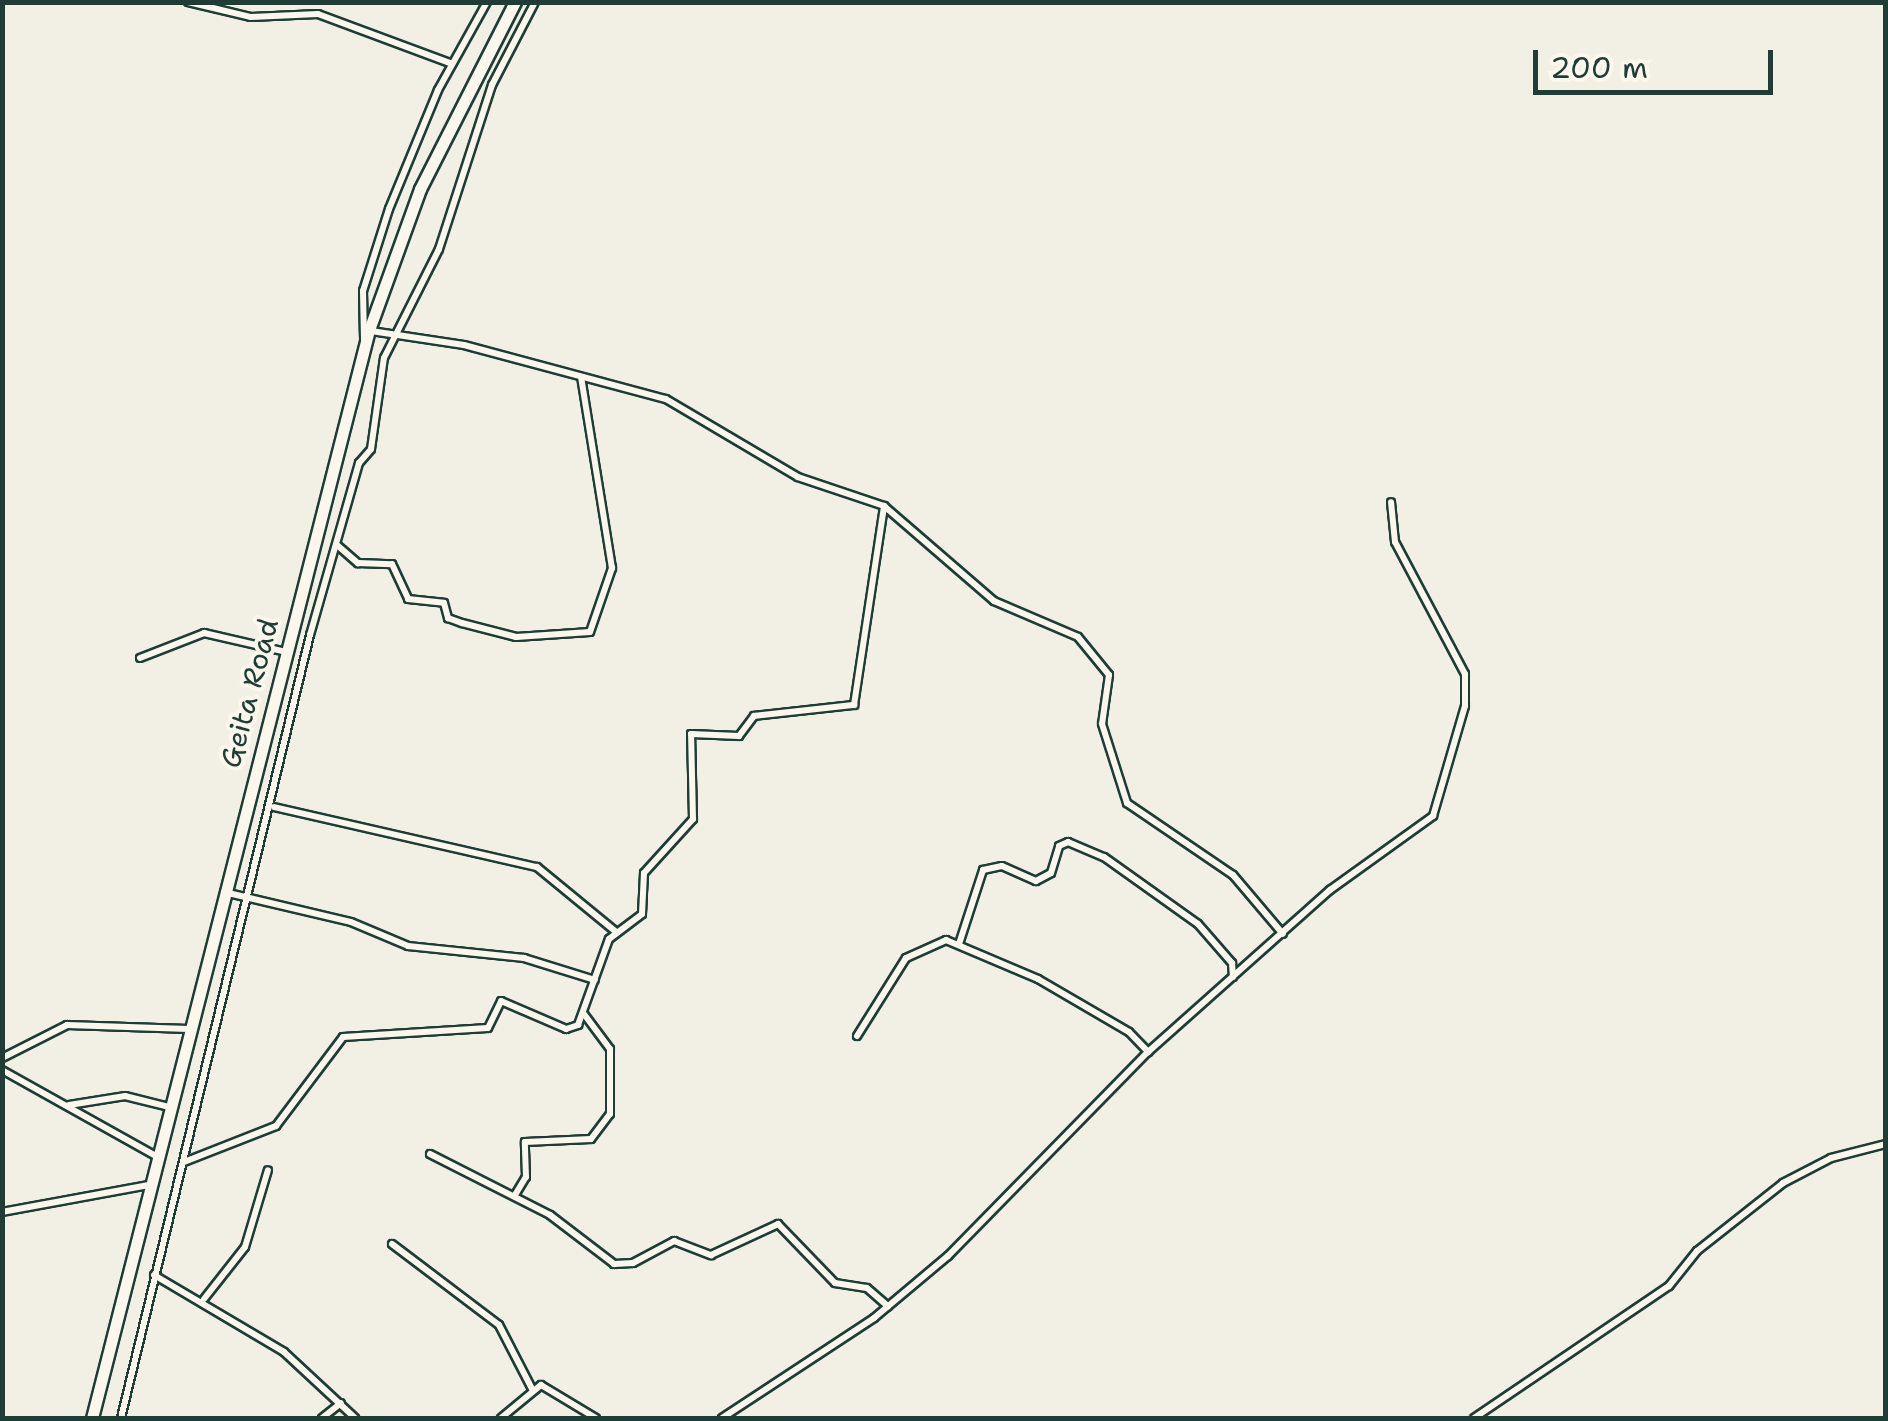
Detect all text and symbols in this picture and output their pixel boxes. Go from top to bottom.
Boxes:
scale bar [1538,30,1778,92]
text: 200 m [1550,47,1648,88]
street label: Geita Road [213,615,285,771]

